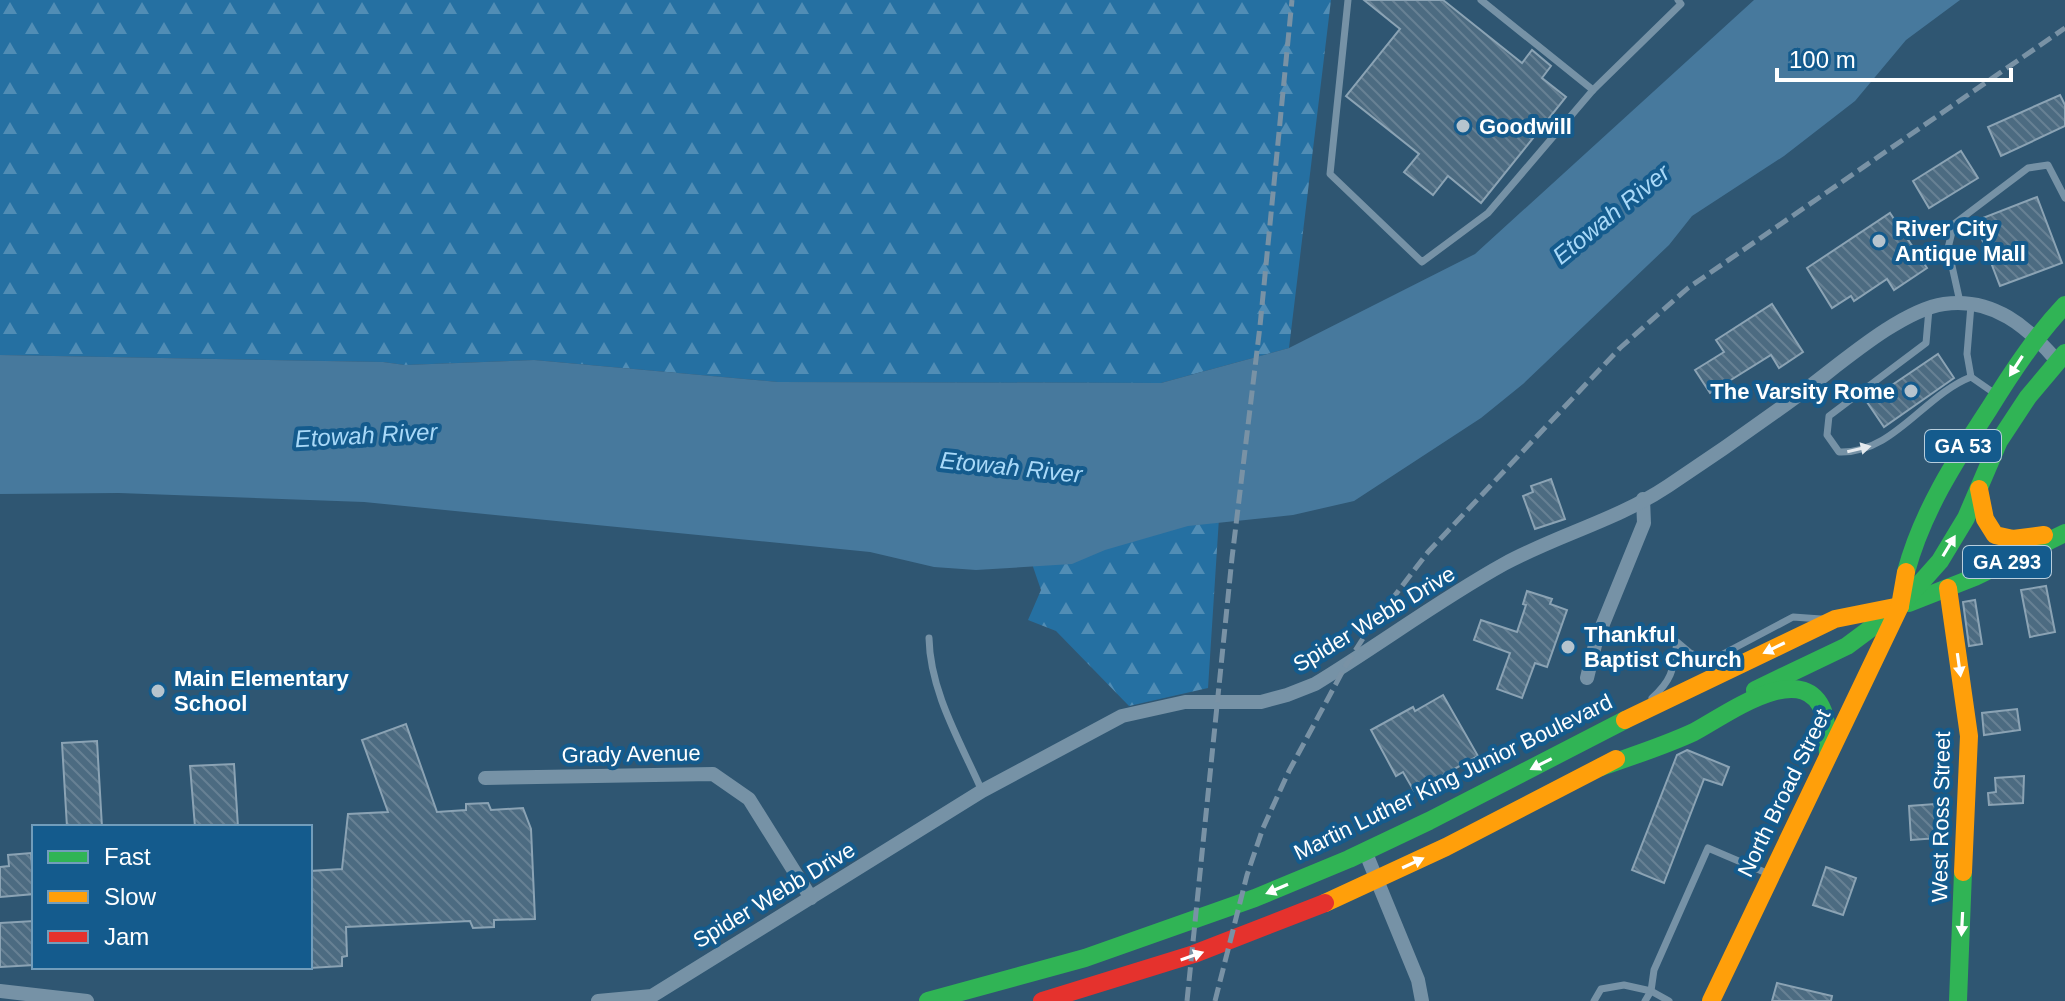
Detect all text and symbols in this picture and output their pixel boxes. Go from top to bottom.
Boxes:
scale bar [1777,32,2011,82]
text: 100 m [1789,46,1856,73]
place label: Goodwill [1479,114,1572,139]
marker: Goodwill [1454,117,1472,135]
water label: Etowah River [1547,158,1676,269]
place label: River City Antique Mall [1895,216,2026,266]
marker: River City Antique Mall [1870,232,1888,250]
one-way arrow [2009,355,2024,376]
place label: The Varsity Rome [1710,379,1895,404]
marker: The Varsity Rome [1902,382,1920,400]
water label: Etowah River [294,418,439,452]
road number: GA 53 [1925,430,2001,462]
one-way arrow [1847,442,1872,455]
water label: Etowah River [939,446,1084,488]
one-way arrow [1942,535,1956,557]
road number: GA 293 [1963,546,2051,578]
street label: Spider Webb Drive [1289,561,1459,677]
place label: Thankful Baptist Church [1584,622,1742,672]
marker: Thankful Baptist Church [1559,638,1577,656]
one-way arrow [1762,642,1785,655]
one-way arrow [1953,653,1966,678]
place label: Main Elementary School [174,666,350,716]
marker: Main Elementary School [149,682,167,700]
street label: Martin Luther King Junior Boulevard [1290,689,1616,865]
street label: North Broad Street [1733,705,1835,881]
street label: West Ross Street [1927,731,1955,903]
street label: Grady Avenue [561,740,701,768]
one-way arrow [1530,756,1552,770]
legend [32,825,312,969]
street label: Spider Webb Drive [689,837,859,953]
text: Fast [104,843,151,870]
one-way arrow [1401,856,1424,870]
text: Slow [104,883,157,910]
one-way arrow [1265,883,1289,896]
one-way arrow [1955,912,1968,937]
text: Jam [104,923,149,950]
one-way arrow [1180,949,1204,961]

